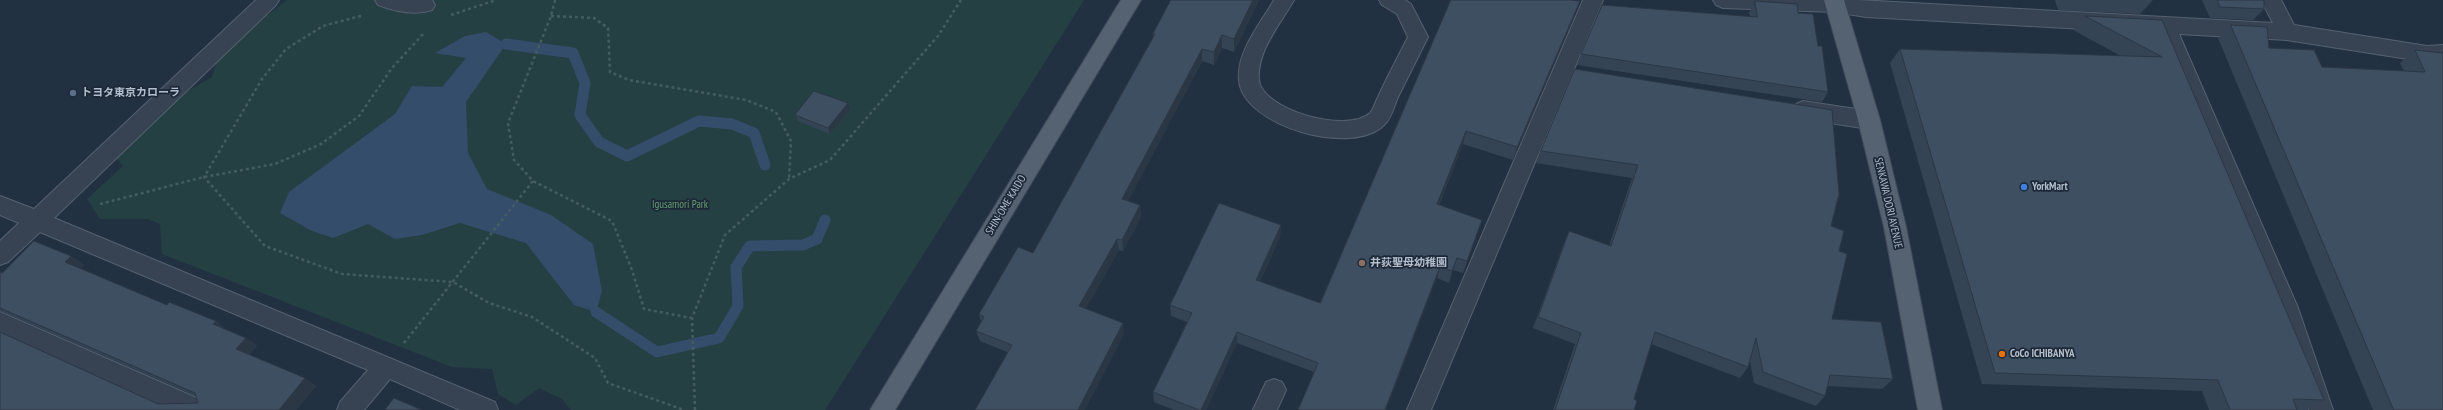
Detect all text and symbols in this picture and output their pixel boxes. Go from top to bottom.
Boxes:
place label: トヨタ東京カローラ [81,86,180,100]
marker: トヨタ東京カローラ [68,88,78,98]
street label: SENKAWA DORI AVENUE [1871,156,1905,250]
street label: SHIN-OME KAIDO [983,173,1029,237]
place label: YorkMart [2032,180,2068,194]
marker: YorkMart [2019,182,2029,192]
park label: Igusamori Park [652,198,708,212]
place label: 井荻聖母幼稚園 [1370,256,1447,270]
marker: 井荻聖母幼稚園 [1357,258,1367,268]
place label: CoCo ICHIBANYA [2010,347,2075,361]
marker: CoCo ICHIBANYA [1997,349,2007,359]

